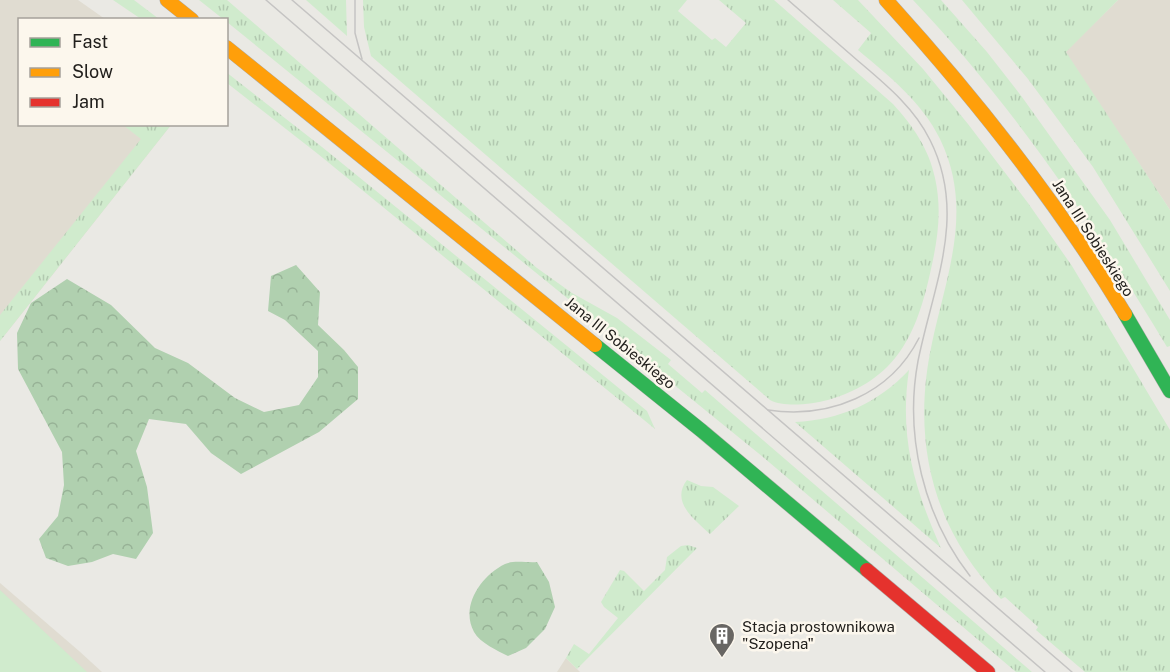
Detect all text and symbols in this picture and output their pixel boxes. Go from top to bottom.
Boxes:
legend [18,18,228,126]
text: Fast [72,31,108,52]
text: Slow [72,61,113,82]
text: Jam [72,91,105,112]
street label: Jana III Sobieskiego [1049,176,1138,300]
street label: Jana III Sobieskiego [562,293,679,392]
place label: Stacja prostownikowa "Szopena" [742,618,895,652]
building icon: Stacja prostownikowa "Szopena" [707,621,737,659]

